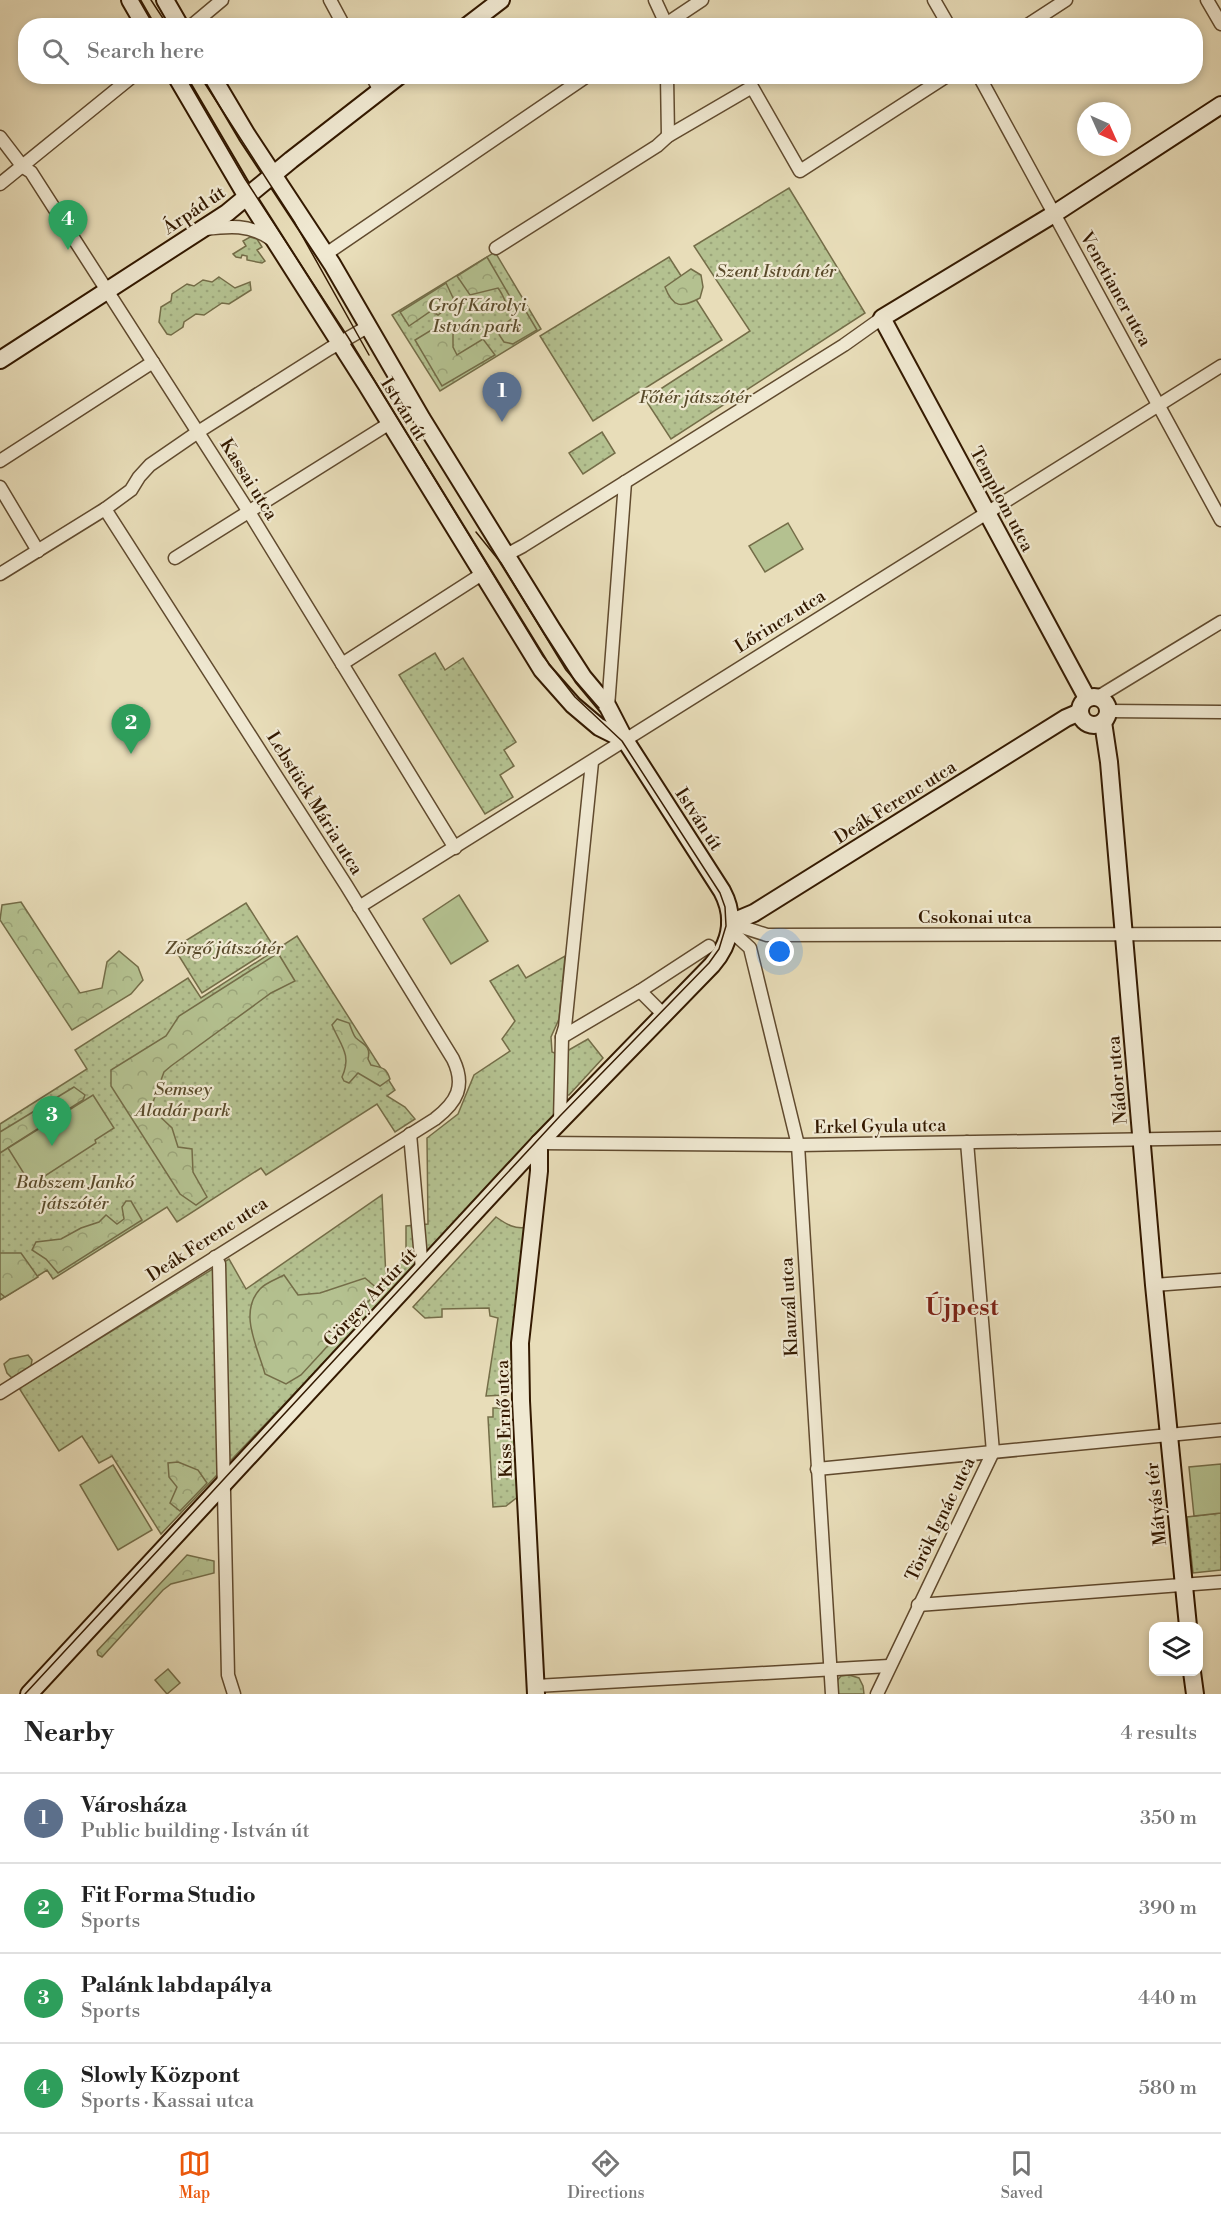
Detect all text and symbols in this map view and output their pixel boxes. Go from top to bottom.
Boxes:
search box [18,18,1203,84]
icon: search [39,35,72,68]
text: Search here [87,38,204,65]
north arrow [1077,102,1131,156]
street label: Árpád út [158,181,231,240]
pin: 4 [48,200,88,250]
street label: Venetianer utca [1074,227,1157,351]
park label: Szent István tér [716,260,837,283]
park label: Gróf Károlyi István park [427,294,527,338]
pin: 1 [482,372,522,422]
street label: István út [375,373,432,446]
park label: Főtér játszótér [639,386,752,409]
street label: Kassai utca [214,434,283,525]
street label: Templom utca [964,443,1039,557]
street label: Lőrincz utca [731,584,831,658]
pin: 2 [112,704,150,754]
street label: Lebstück Mária utca [261,727,368,880]
street label: Deák Ferenc utca [830,755,961,849]
street label: István út [670,784,728,856]
street label: Csokonai utca [918,906,1033,929]
park label: Zörgő játszótér [165,937,283,960]
your location [765,937,794,966]
street label: Nádor utca [1102,1034,1133,1125]
park label: Semsey Aladár park [134,1078,230,1122]
pin: 3 [32,1096,72,1146]
street label: Erkel Gyula utca [814,1114,947,1139]
park label: Babszem Jankó játszótér [15,1171,135,1215]
street label: Deák Ferenc utca [142,1191,273,1287]
street label: Görgey Artúr út [319,1243,422,1352]
street label: Klauzál utca [775,1256,804,1357]
district label: Újpest [926,1291,999,1323]
street label: Kiss Ernő utca [491,1359,518,1478]
street label: Török Ignác utca [900,1453,981,1585]
street label: Mátyás tér [1141,1461,1172,1547]
map controls [1149,1622,1203,1676]
button: layers [1149,1622,1203,1676]
text: Nearby [24,1717,114,1749]
text: 4 results [1120,1721,1197,1746]
text: Városháza [81,1792,187,1819]
text: 1 [39,1806,48,1831]
text: 350 m [1140,1806,1197,1831]
text: Public building · István út [81,1819,310,1844]
text: Fit Forma Studio [81,1882,256,1909]
text: 2 [37,1896,50,1921]
text: 390 m [1139,1896,1197,1921]
text: Sports [81,1909,140,1934]
text: Palánk labdapálya [81,1972,272,1999]
text: 3 [37,1986,50,2011]
text: 440 m [1138,1986,1197,2011]
text: Sports [81,1999,140,2024]
text: Slowly Központ [81,2062,240,2089]
text: 4 [37,2076,50,2101]
text: 580 m [1139,2076,1197,2101]
text: Sports · Kassai utca [81,2089,254,2114]
tab: Map [178,2147,211,2203]
tab: Directions [567,2147,645,2203]
tab: Saved [1001,2147,1043,2203]

